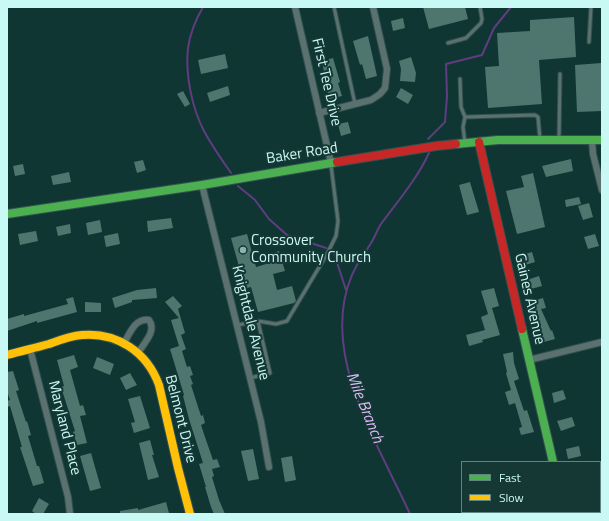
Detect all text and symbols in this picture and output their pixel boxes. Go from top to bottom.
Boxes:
street label: First Tee Drive [307,36,345,128]
street label: Baker Road [265,139,339,169]
place label: Crossover Community Church [251,232,371,267]
marker: Crossover Community Church [238,245,248,255]
street label: Gaines Avenue [510,252,548,346]
street label: Knightdale Avenue [227,264,273,382]
water label: Mile Branch [341,370,387,446]
street label: Belmont Drive [160,373,200,465]
street label: Maryland Place [44,379,84,477]
legend [461,461,601,513]
text: Fast [499,468,521,487]
text: Slow [499,488,524,507]

